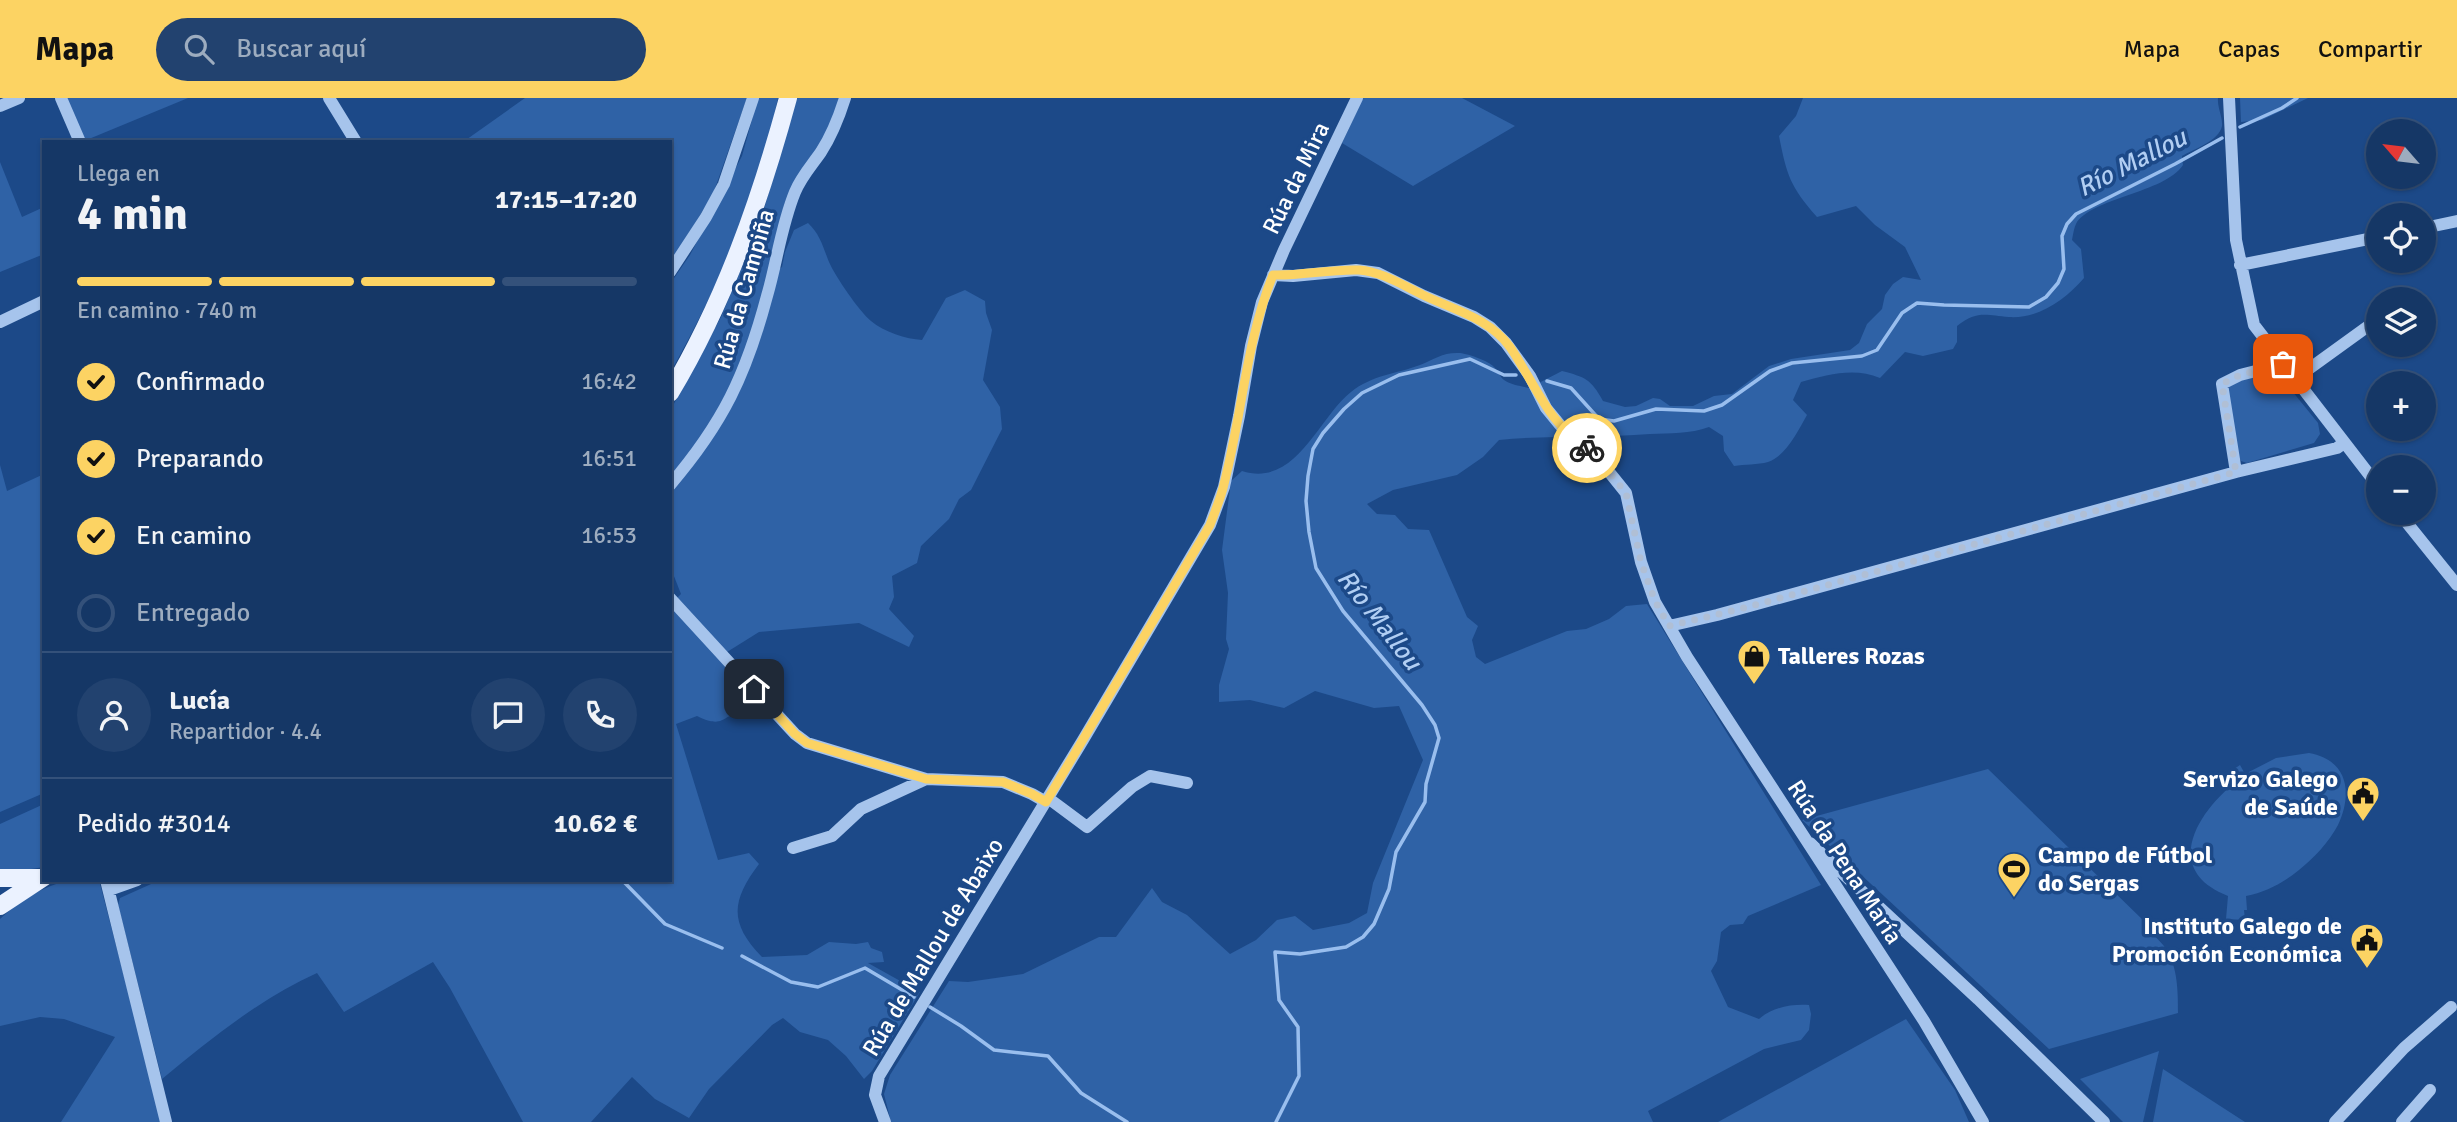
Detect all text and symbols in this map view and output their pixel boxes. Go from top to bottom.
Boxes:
search box [156,18,646,81]
text: Mapa [35,29,114,70]
icon: search [180,30,218,68]
text: Buscar aquí [236,33,366,65]
text: Mapa [2124,34,2180,64]
text: Capas [2218,34,2280,64]
text: Compartir [2318,34,2422,64]
street label: Rúa da Mira [1256,117,1336,239]
north arrow [2366,119,2436,189]
map controls [2366,119,2436,525]
water label: Río Mallou [2072,121,2194,204]
text: Llega en [77,159,160,188]
text: 17:15–17:20 [495,184,637,216]
text: 4 min [77,186,188,242]
button: locate [2366,203,2436,273]
street label: Rúa da Campiña [707,206,781,372]
button: layers [2366,287,2436,357]
text: En camino · 740 m [77,296,257,325]
pin [2253,334,2313,394]
icon: bag [2264,345,2302,383]
icon: check [77,363,115,401]
text: Confirmado [136,366,265,398]
text: 16:42 [581,367,637,396]
button: + [2366,371,2436,441]
courier [1552,413,1622,483]
icon: bike [1568,429,1606,467]
icon: check [77,440,115,478]
text: Preparando [136,443,263,475]
text: 16:51 [581,444,637,473]
button: − [2366,455,2436,525]
icon: check [77,517,115,555]
text: En camino [136,520,252,552]
text: 16:53 [581,521,637,550]
water label: Río Mallou [1330,563,1429,678]
text: Entregado [136,597,250,629]
shop icon: Talleres Rozas [1735,637,1773,686]
place label: Talleres Rozas [1778,641,1925,671]
pin [724,659,784,719]
icon: home [735,670,773,708]
button: person [77,678,151,752]
button: chat [471,678,545,752]
button: phone [563,678,637,752]
text: Lucía [169,685,230,717]
text: Repartidor · 4.4 [169,717,322,746]
place label: Servizo Galego de Saúde [2183,764,2338,822]
street label: Rúa da Pena María [1781,774,1909,950]
public building icon: Servizo Galego de Saúde [2344,774,2382,823]
text: Pedido #3014 [77,808,231,840]
text: 10.62 € [554,808,637,840]
street label: Rúa de Mallou de Abaixo [856,832,1010,1062]
place label: Campo de Fútbol do Sergas [2038,840,2213,898]
sports icon: Campo de Fútbol do Sergas [1995,850,2033,899]
place label: Instituto Galego de Promoción Económica [2112,911,2342,969]
public building icon: Instituto Galego de Promoción Económica [2348,921,2386,970]

